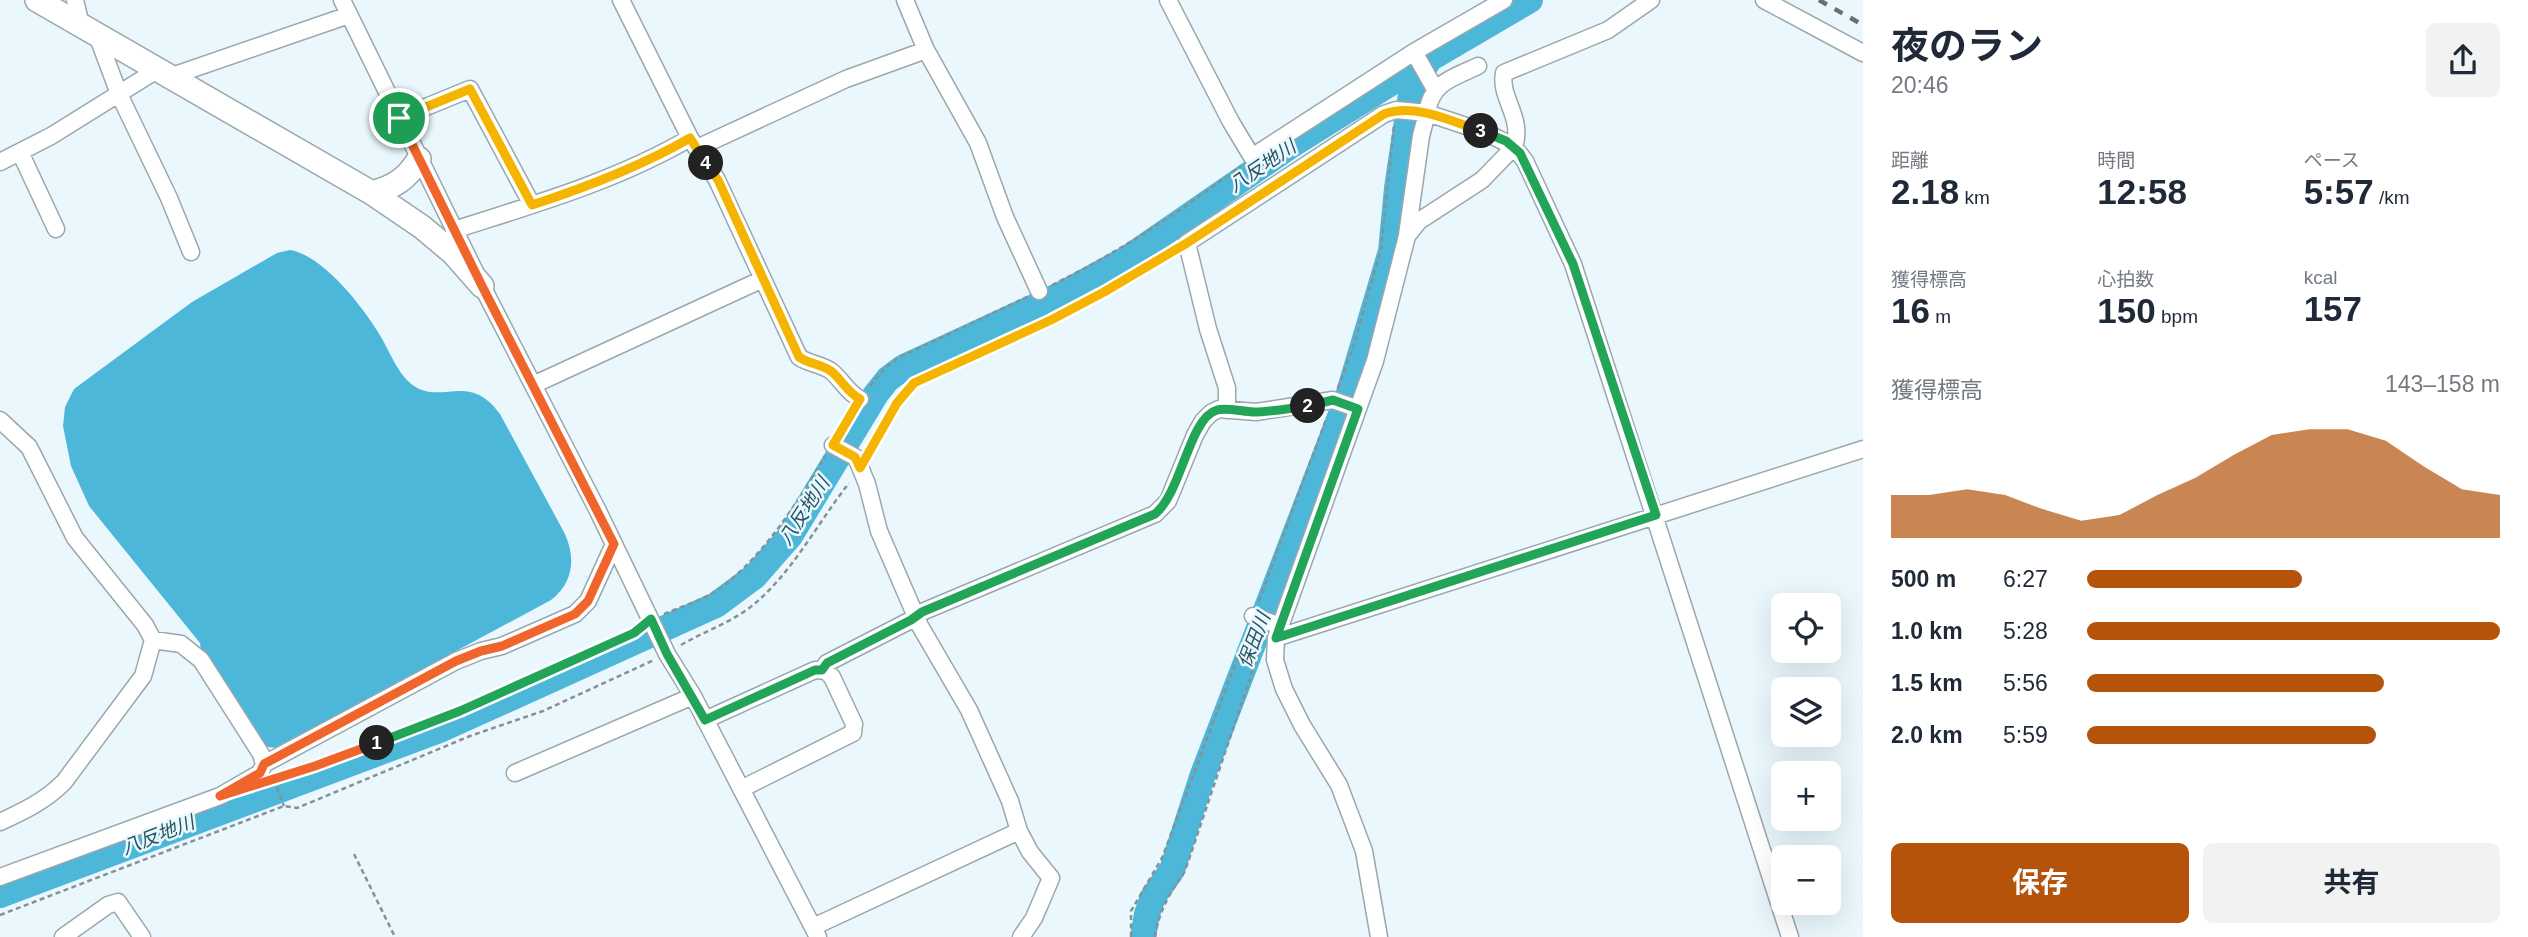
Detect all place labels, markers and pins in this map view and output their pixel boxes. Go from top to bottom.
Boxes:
pin [369,88,429,148]
pin: 3 [1464,114,1498,148]
pin: 4 [688,146,724,180]
pin: 2 [1290,388,1326,424]
pin: 1 [360,726,394,760]

